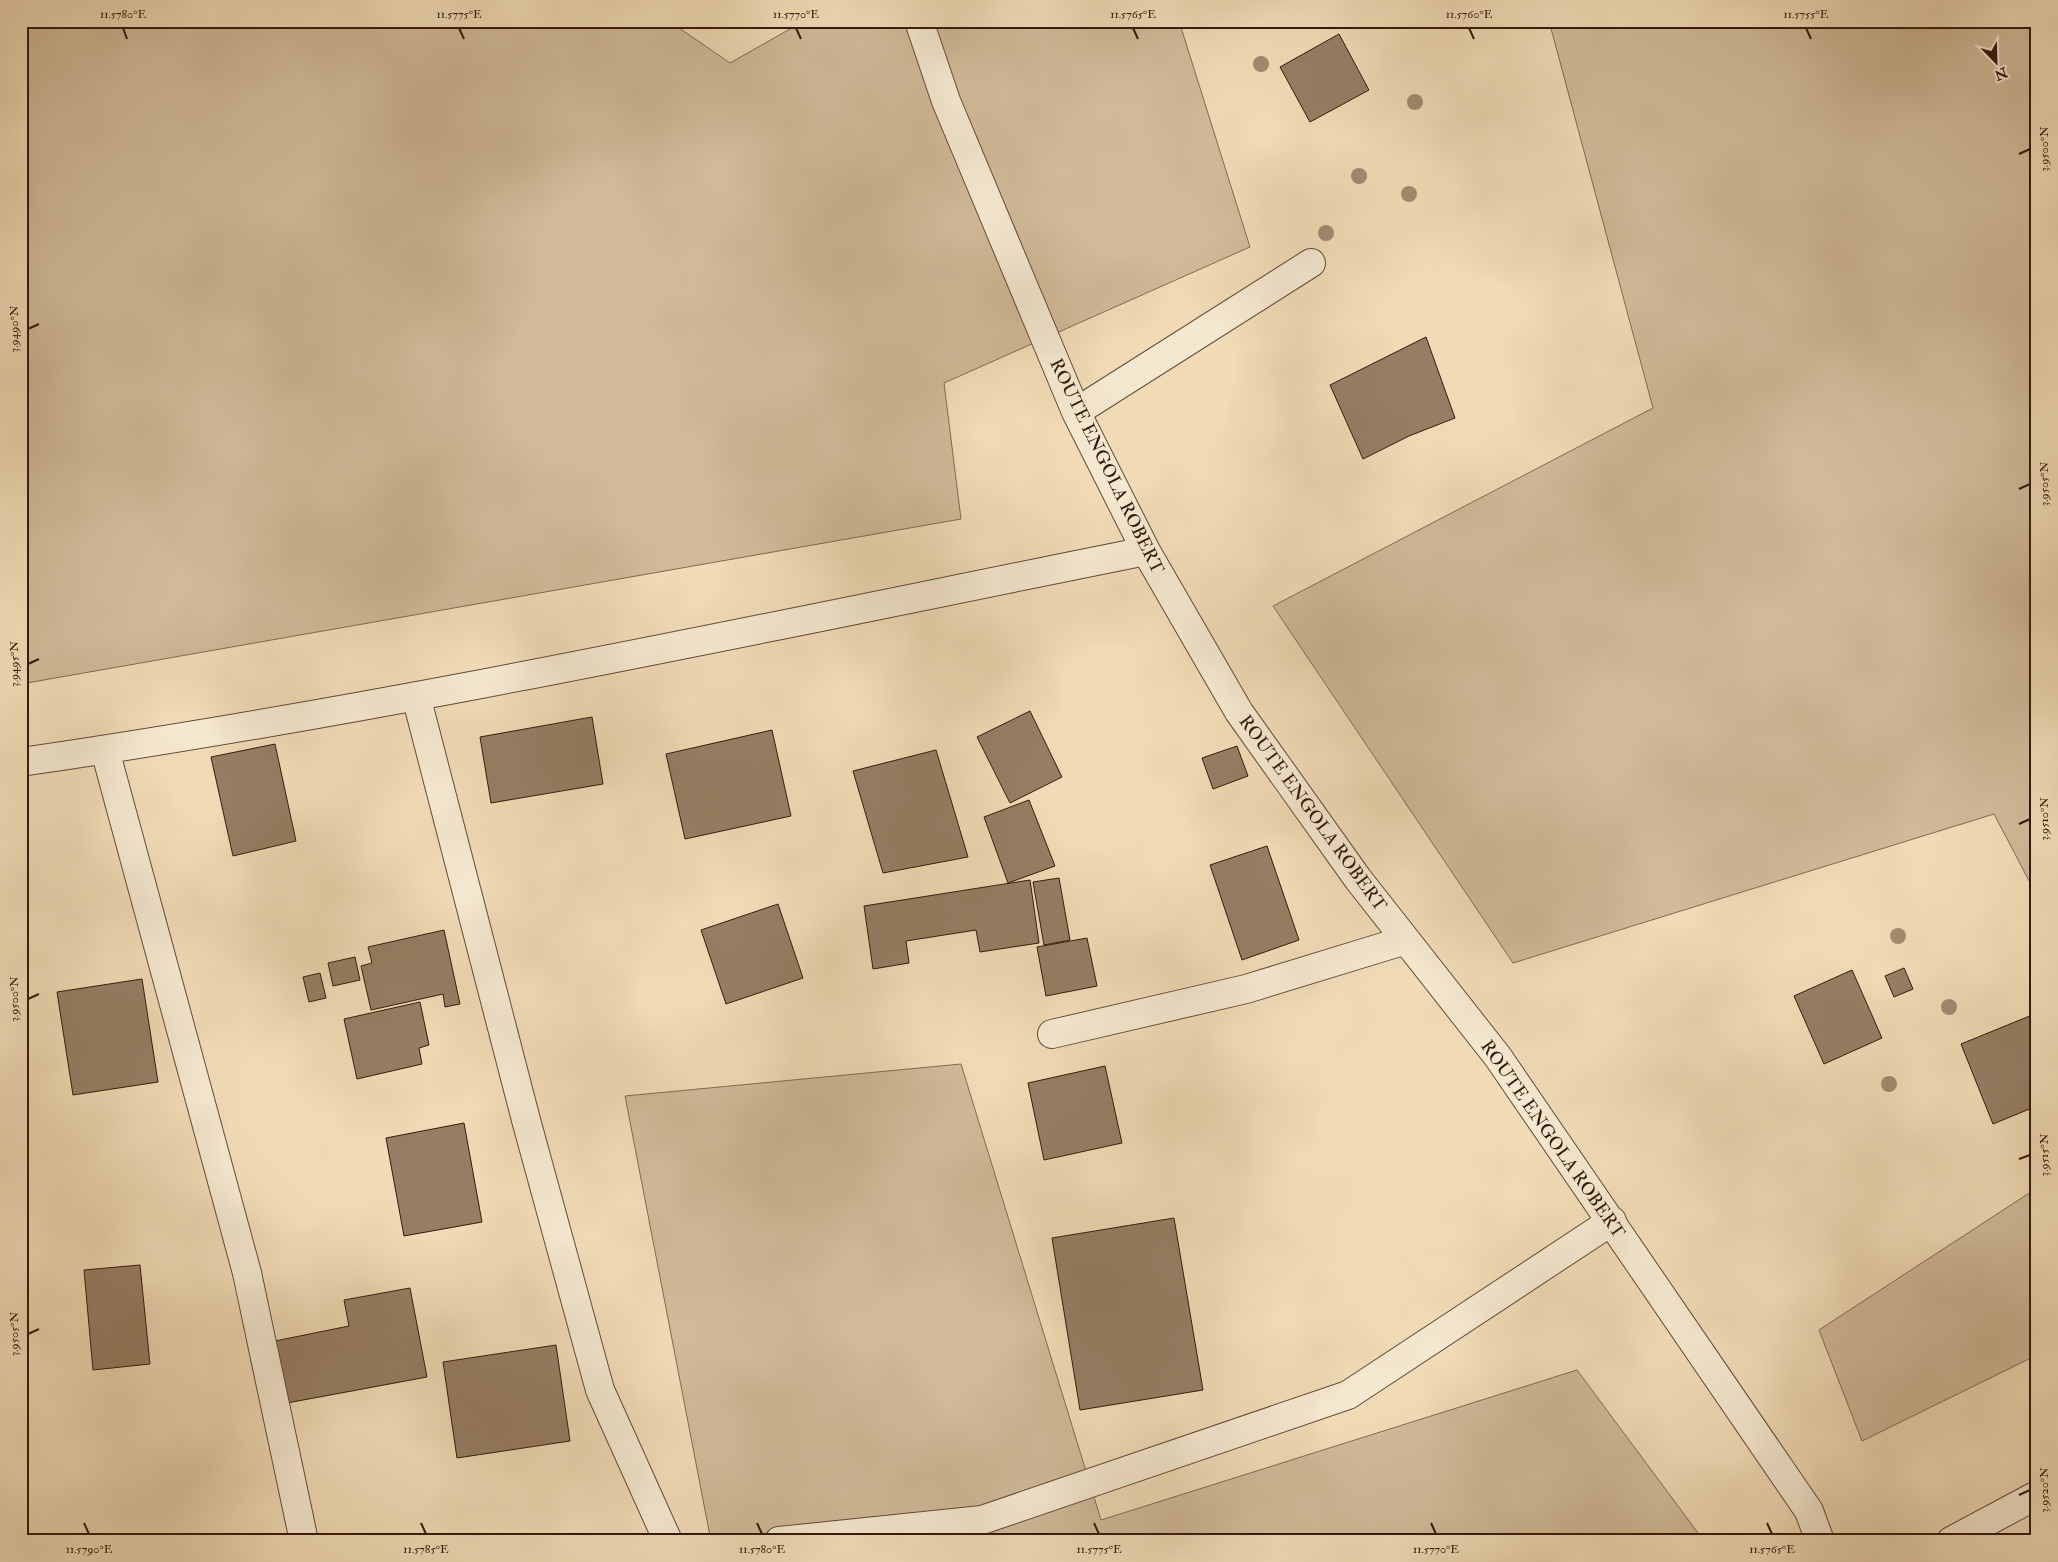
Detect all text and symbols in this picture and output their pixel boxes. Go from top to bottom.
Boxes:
text: 11.5780°E [100,7,146,22]
text: 11.5775°E [436,7,482,22]
text: 11.5770°E [773,7,819,22]
text: 11.5765°E [1110,7,1156,22]
text: 11.5760°E [1446,7,1493,22]
text: 11.5755°E [1784,7,1829,22]
north arrow [1970,38,2020,88]
text: N [1991,63,2011,84]
text: 3.9500°N [2037,126,2052,172]
text: 3.9490°N [7,305,22,352]
street label: ROUTE ENGOLA ROBERT [1044,355,1169,578]
text: 3.9505°N [2037,461,2052,506]
text: 3.9495°N [7,641,22,687]
street label: ROUTE ENGOLA ROBERT [1234,711,1392,916]
text: 3.9510°N [2037,797,2052,841]
text: 3.9500°N [7,976,22,1022]
street label: ROUTE ENGOLA ROBERT [1475,1036,1630,1243]
text: 3.9515°N [2037,1133,2052,1176]
text: 3.9505°N [7,1311,22,1356]
text: 3.9520°N [2037,1467,2052,1513]
text: 11.5790°E [66,1542,113,1557]
text: 11.5785°E [403,1542,449,1557]
text: 11.5780°E [739,1542,785,1557]
text: 11.5775°E [1076,1542,1122,1557]
text: 11.5770°E [1413,1542,1459,1557]
text: 11.5765°E [1749,1542,1795,1557]

